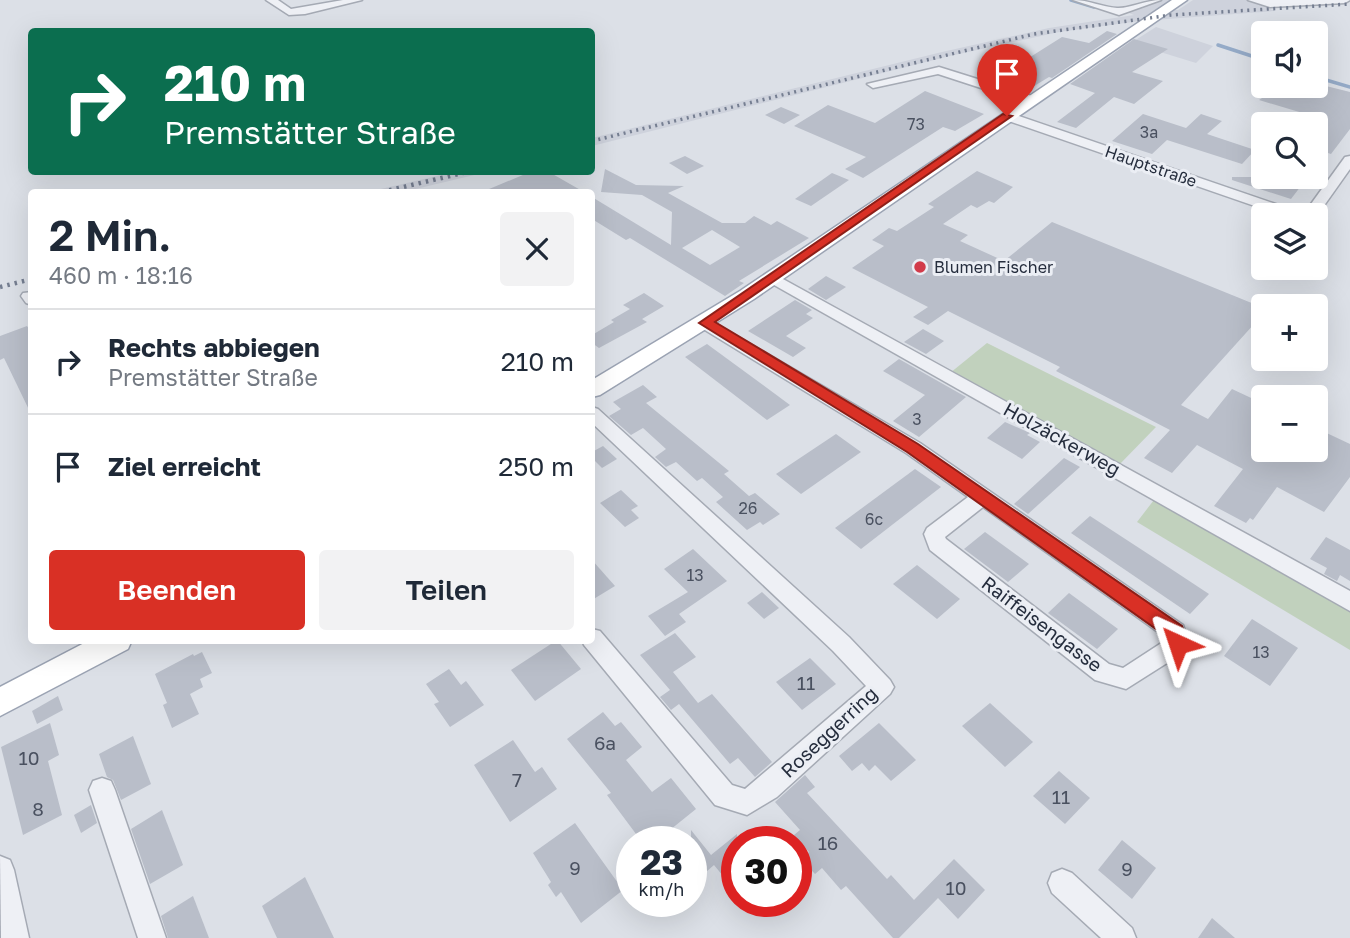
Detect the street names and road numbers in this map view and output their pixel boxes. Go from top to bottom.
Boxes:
street label: Hauptstraße [1103,141,1199,191]
street label: Holzäckerweg [1000,397,1125,480]
street label: Raiffeisengasse [978,571,1107,676]
street label: Roseggerring [776,681,881,782]

